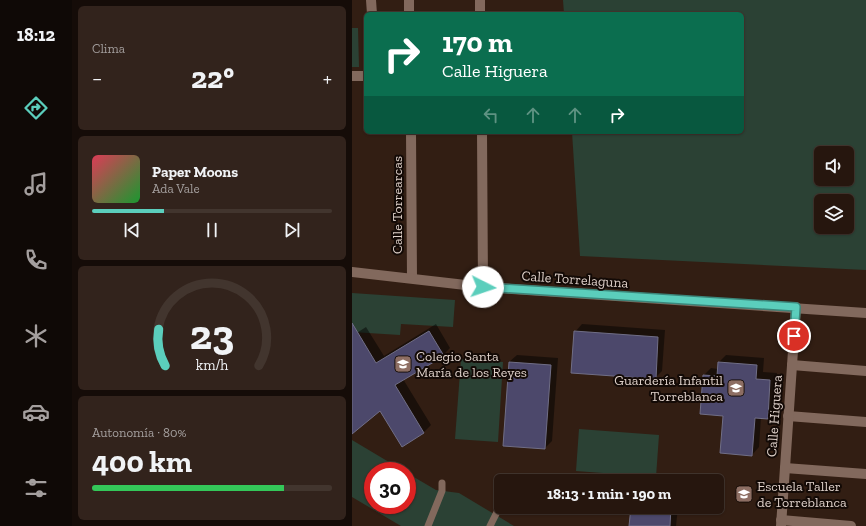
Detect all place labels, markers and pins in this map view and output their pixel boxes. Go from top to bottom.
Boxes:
pin [777,319,811,353]
place label: Colegio Santa María de los Reyes [416,348,527,381]
school or university icon: Colegio Santa María de los Reyes [393,354,413,374]
place label: Guardería Infantil Torreblanca [614,372,723,405]
school or university icon: Guardería Infantil Torreblanca [726,378,746,398]
place label: Escuela Taller de Torreblanca [757,478,847,511]
school or university icon: Escuela Taller de Torreblanca [734,484,754,504]

